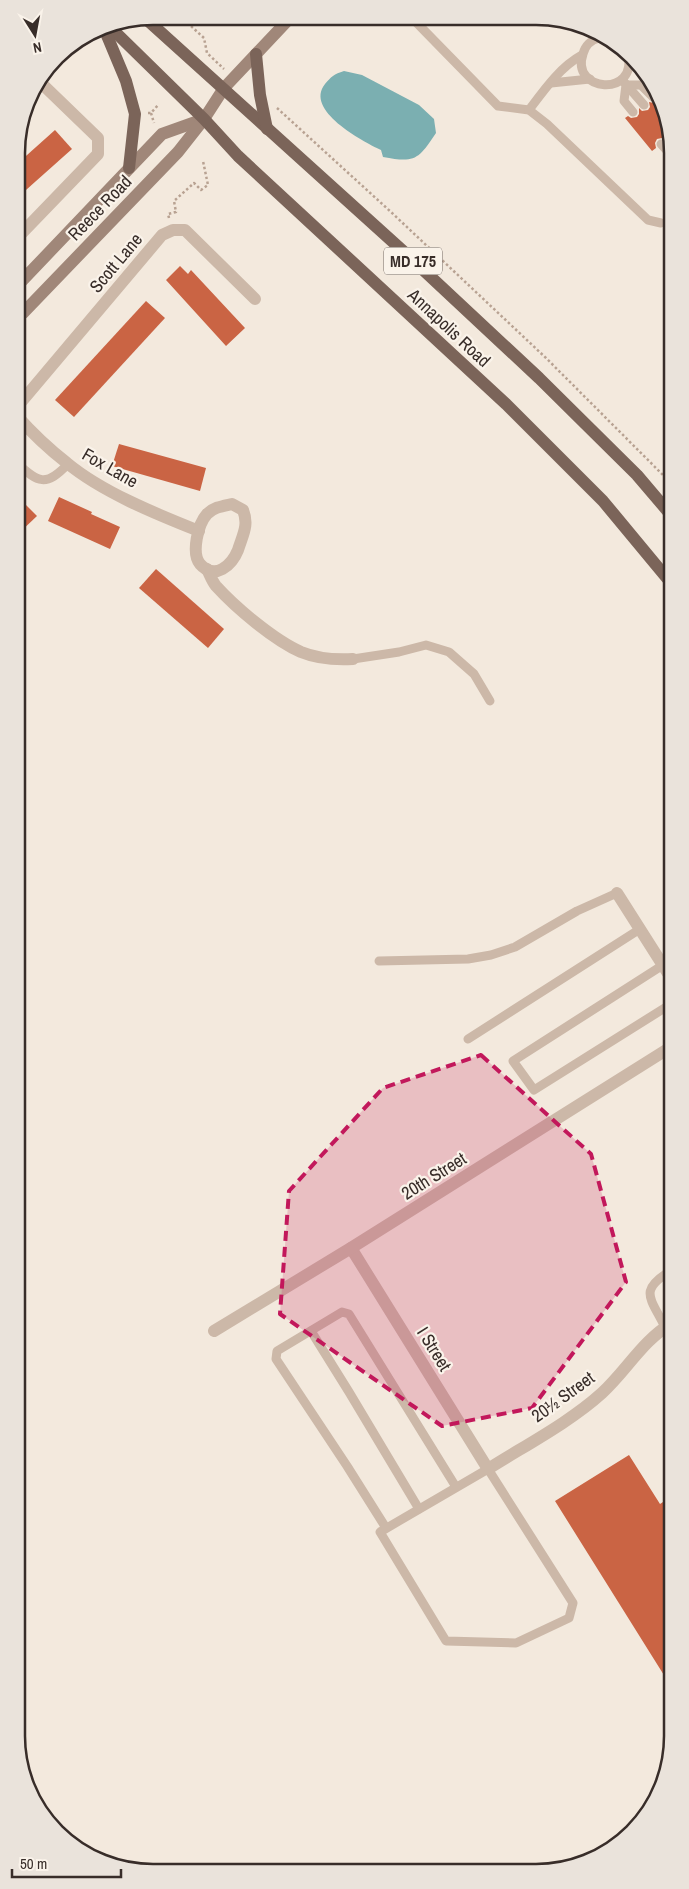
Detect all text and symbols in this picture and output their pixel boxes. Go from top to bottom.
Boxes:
north arrow [10,10,60,60]
text: N [32,38,43,57]
street label: Reece Road [62,169,137,246]
street label: Scott Lane [83,228,148,298]
road number: MD 175 [384,248,442,274]
street label: Annapolis Road [402,282,496,373]
street label: Fox Lane [78,442,143,494]
street label: 20th Street [396,1146,471,1205]
street label: I Street [411,1322,458,1376]
street label: 20½ Street [526,1365,599,1428]
scale bar [12,1846,121,1878]
text: 50 m [20,1853,47,1874]

